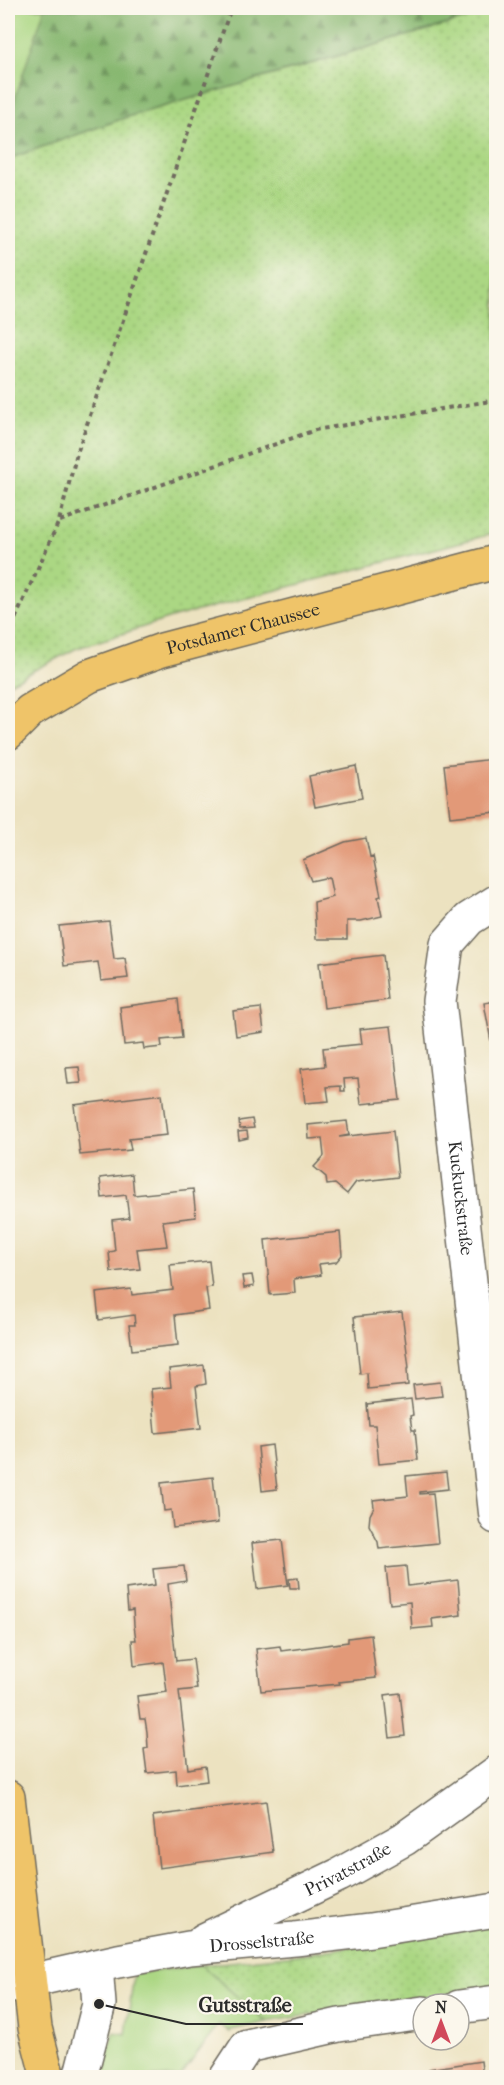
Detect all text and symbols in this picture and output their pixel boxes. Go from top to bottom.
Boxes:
street label: Potsdamer Chaussee [164,598,322,659]
street label: Kuckuckstraße [444,1140,478,1256]
street label: Privatstraße [301,1838,395,1901]
street label: Drosselstraße [208,1926,316,1957]
callout: Gutsstraße [186,1986,303,2024]
north arrow [411,1992,471,2052]
text: Gutsstraße [198,1994,292,2017]
text: N [435,1998,448,2017]

